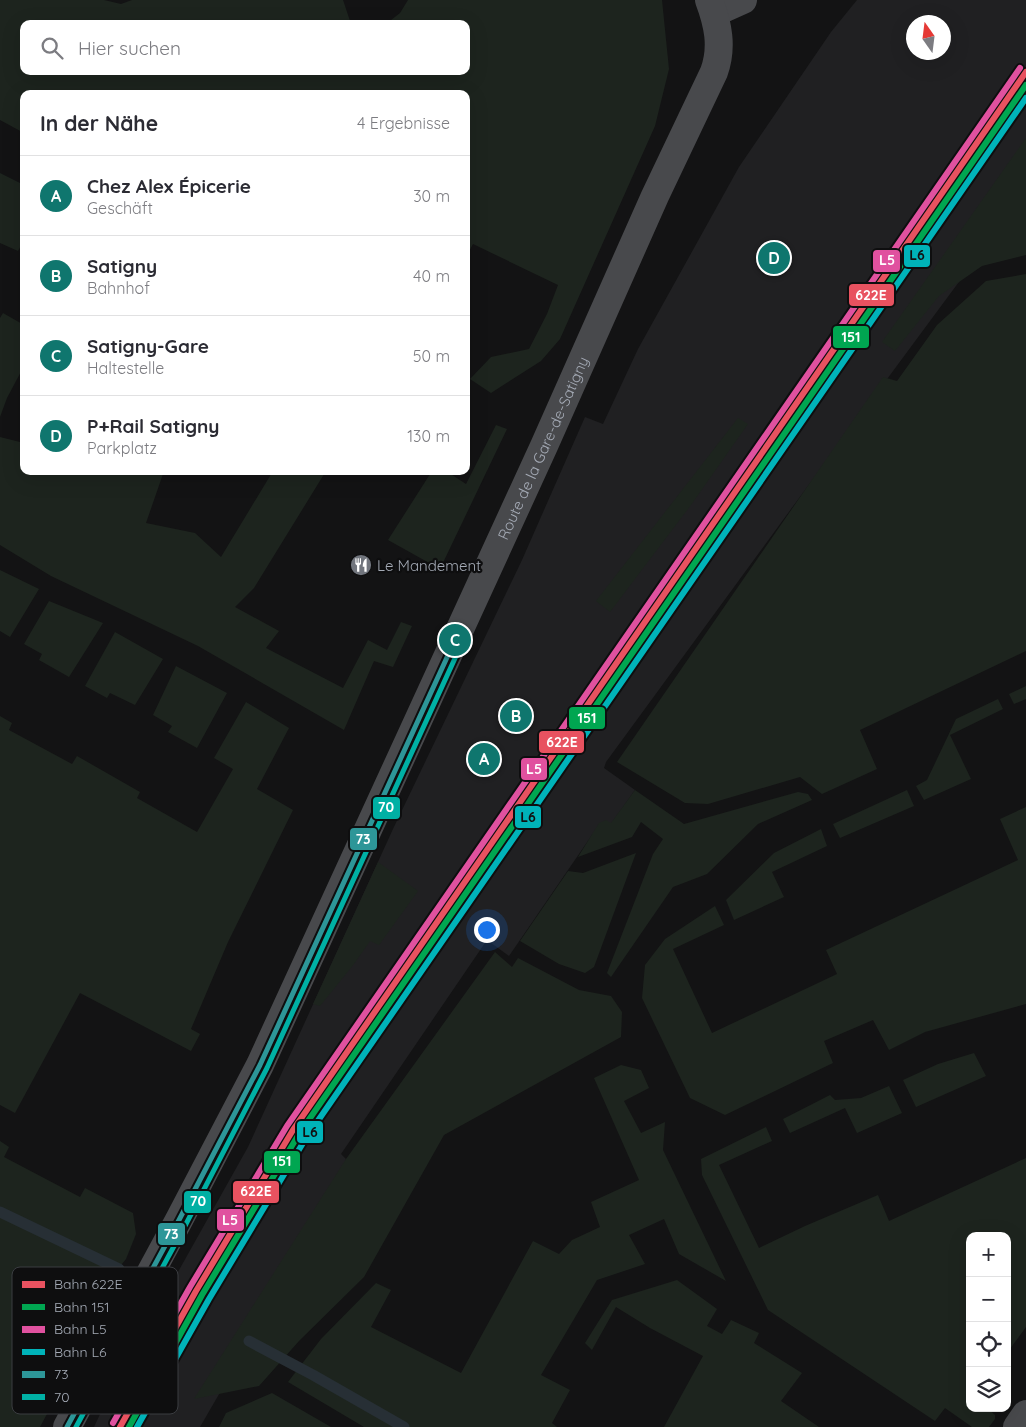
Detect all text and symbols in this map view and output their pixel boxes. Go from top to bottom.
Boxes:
north arrow [906,15,951,60]
search box [20,20,470,75]
icon: search [38,34,66,62]
text: Hier suchen [78,36,181,60]
text: In der Nähe [40,110,158,136]
text: 4 Ergebnisse [357,113,450,133]
text: Chez Alex Épicerie [87,174,251,198]
text: A [51,186,61,206]
text: 30 m [413,186,450,206]
text: Geschäft [87,198,153,218]
pin: D [758,239,790,277]
line badge: L6 [903,244,931,268]
text: L6 [909,246,925,264]
line badge: L5 [872,249,901,273]
text: L5 [879,251,895,269]
text: Satigny [87,254,157,278]
text: B [51,266,61,286]
text: 40 m [413,266,450,286]
text: Bahnhof [87,278,150,298]
line badge: 622E [848,283,895,307]
text: 622E [855,286,887,304]
line badge: 151 [832,325,870,349]
text: 151 [842,328,860,346]
text: Satigny-Gare [87,334,209,358]
text: C [51,346,61,366]
text: 50 m [413,346,450,366]
street label: Route de la Gare-de-Satigny [493,353,592,542]
text: Haltestelle [87,358,164,378]
text: P+Rail Satigny [87,414,219,438]
text: D [50,426,62,446]
text: 130 m [407,426,450,446]
text: Parkplatz [87,438,157,458]
restaurant icon: Le Mandement [349,553,373,577]
place label: Le Mandement [377,556,481,575]
pin: C [439,621,471,659]
pin: B [500,697,532,735]
line badge: 151 [568,706,606,730]
text: 151 [578,709,596,727]
line badge: 622E [538,730,585,754]
text: 622E [546,733,578,751]
pin: A [468,740,500,778]
line badge: L5 [520,757,548,781]
text: L5 [526,760,542,778]
line badge: 70 [372,796,401,820]
text: 70 [378,798,395,816]
line badge: L6 [514,805,542,829]
text: L6 [520,808,536,826]
line badge: 73 [349,827,378,851]
text: 73 [355,830,371,848]
your location [474,917,500,943]
line badge: L6 [296,1120,324,1144]
text: L6 [302,1123,318,1141]
line badge: 151 [263,1150,301,1174]
text: 151 [273,1152,291,1170]
line badge: 622E [232,1180,280,1204]
text: 622E [240,1182,272,1200]
line badge: 70 [183,1190,212,1214]
text: 70 [190,1192,207,1210]
line badge: L5 [216,1208,245,1232]
text: L5 [222,1211,238,1229]
line badge: 73 [157,1222,186,1246]
text: 73 [163,1225,179,1243]
map controls [966,1232,1011,1412]
button: + [966,1232,1011,1277]
legend [12,1267,178,1414]
text: Bahn 622E [54,1275,123,1293]
button: − [966,1277,1011,1322]
text: Bahn 151 [54,1298,109,1316]
text: Bahn L5 [54,1320,107,1338]
button: locate [966,1322,1011,1367]
text: Bahn L6 [54,1343,107,1361]
text: 73 [54,1365,69,1383]
button: layers [966,1367,1011,1412]
text: 70 [54,1388,70,1406]

